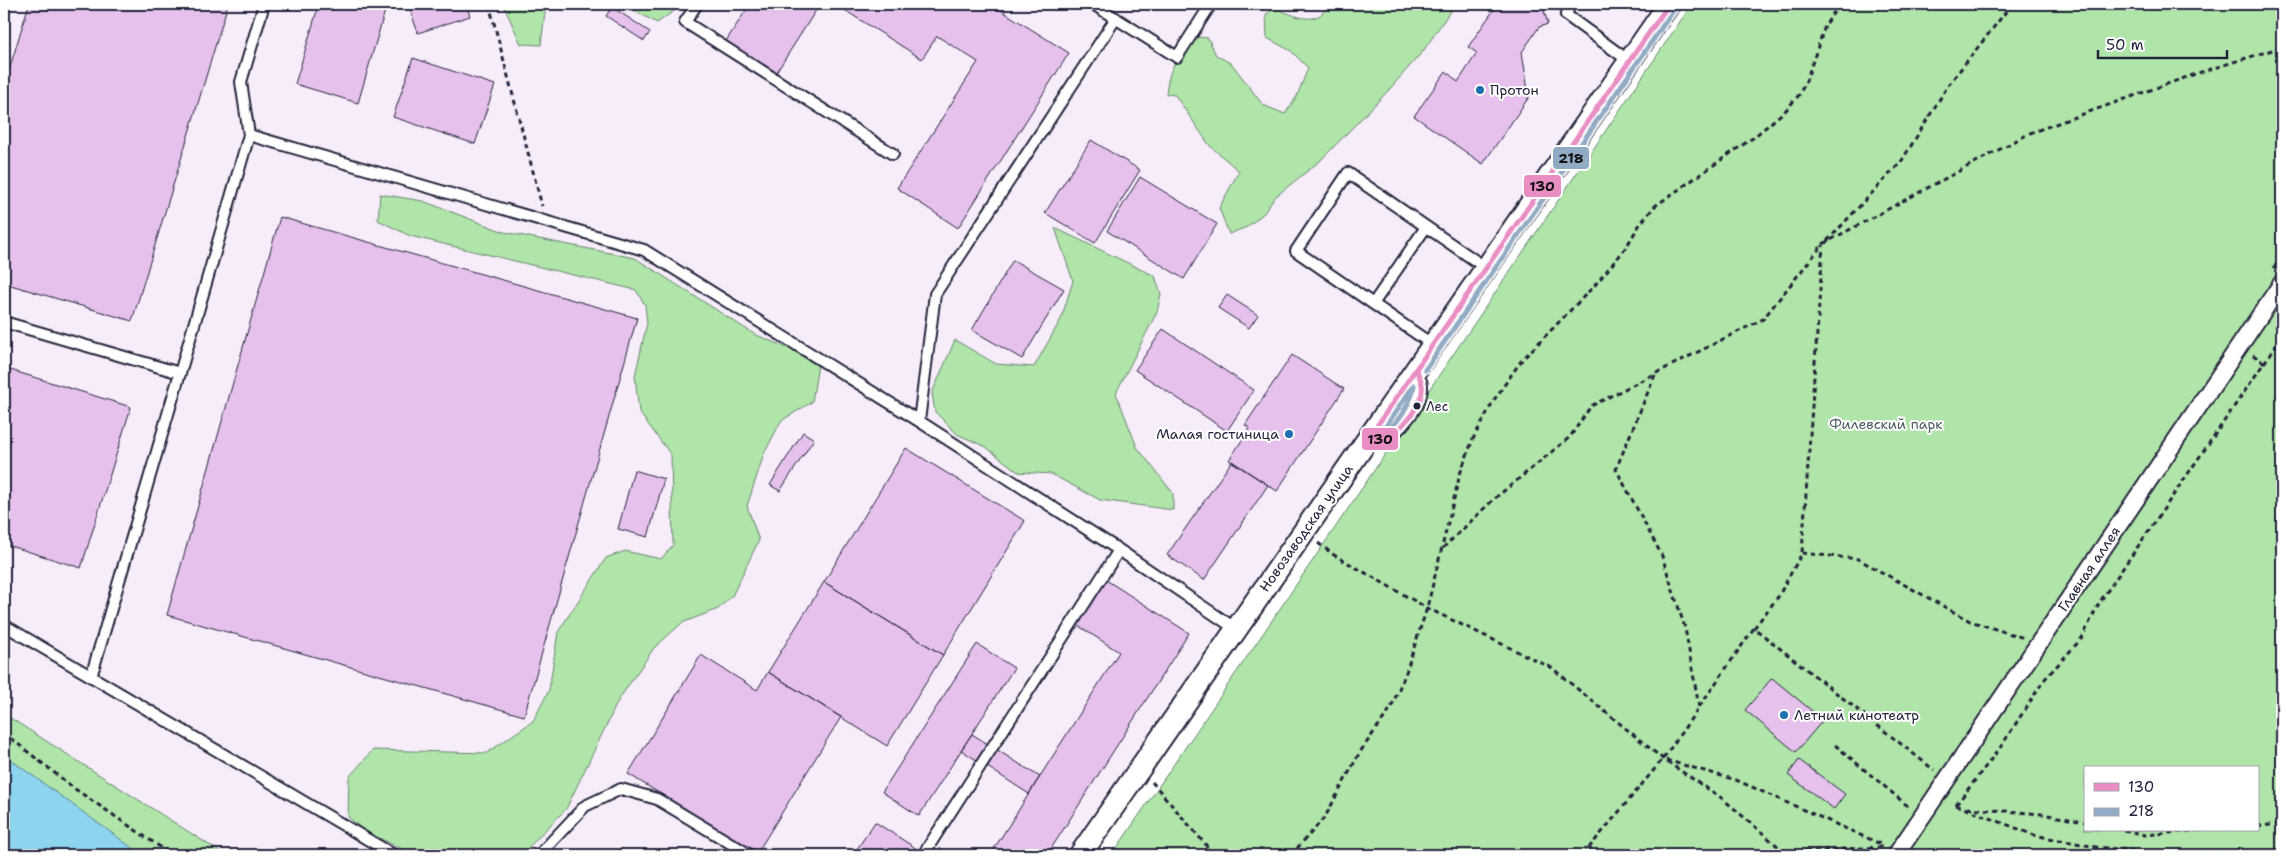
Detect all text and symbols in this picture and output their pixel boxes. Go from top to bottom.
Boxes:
scale bar [2098,28,2227,60]
text: 50 m [2106,35,2144,55]
place label: Протон [1490,81,1539,99]
marker: Протон [1474,84,1486,96]
line badge: 218 [1552,146,1590,170]
text: 218 [1558,149,1584,167]
line badge: 130 [1523,174,1562,198]
text: 130 [1529,177,1555,195]
place label: Лес [1426,398,1448,415]
marker: Лес [1412,401,1422,411]
park label: Филевский парк [1829,415,1943,433]
place label: Малая гостиница [1156,425,1279,443]
line badge: 130 [1361,427,1399,451]
marker: Малая гостиница [1283,428,1295,440]
text: 130 [1367,430,1393,448]
street label: Новозаводская улица [1255,461,1357,595]
street label: Главная аллея [2054,523,2124,615]
place label: Летний кинотеатр [1794,706,1919,724]
marker: Летний кинотеатр [1778,709,1790,721]
legend [2084,766,2258,832]
text: 130 [2128,777,2154,797]
text: 218 [2128,801,2154,821]

